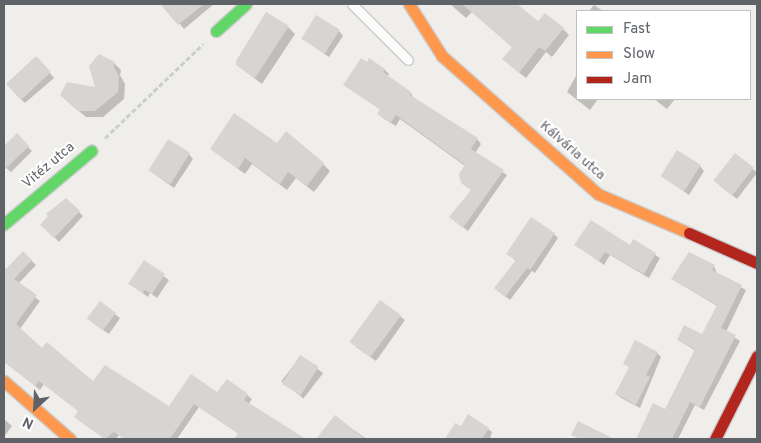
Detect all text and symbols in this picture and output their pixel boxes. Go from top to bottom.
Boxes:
legend [576,10,751,100]
text: Fast [623,20,651,39]
text: Slow [623,45,655,64]
text: Jam [623,70,652,89]
street label: Kálvária utca [536,118,608,184]
street label: Vitéz utca [19,139,79,193]
north arrow [10,383,60,433]
text: N [20,412,37,432]

